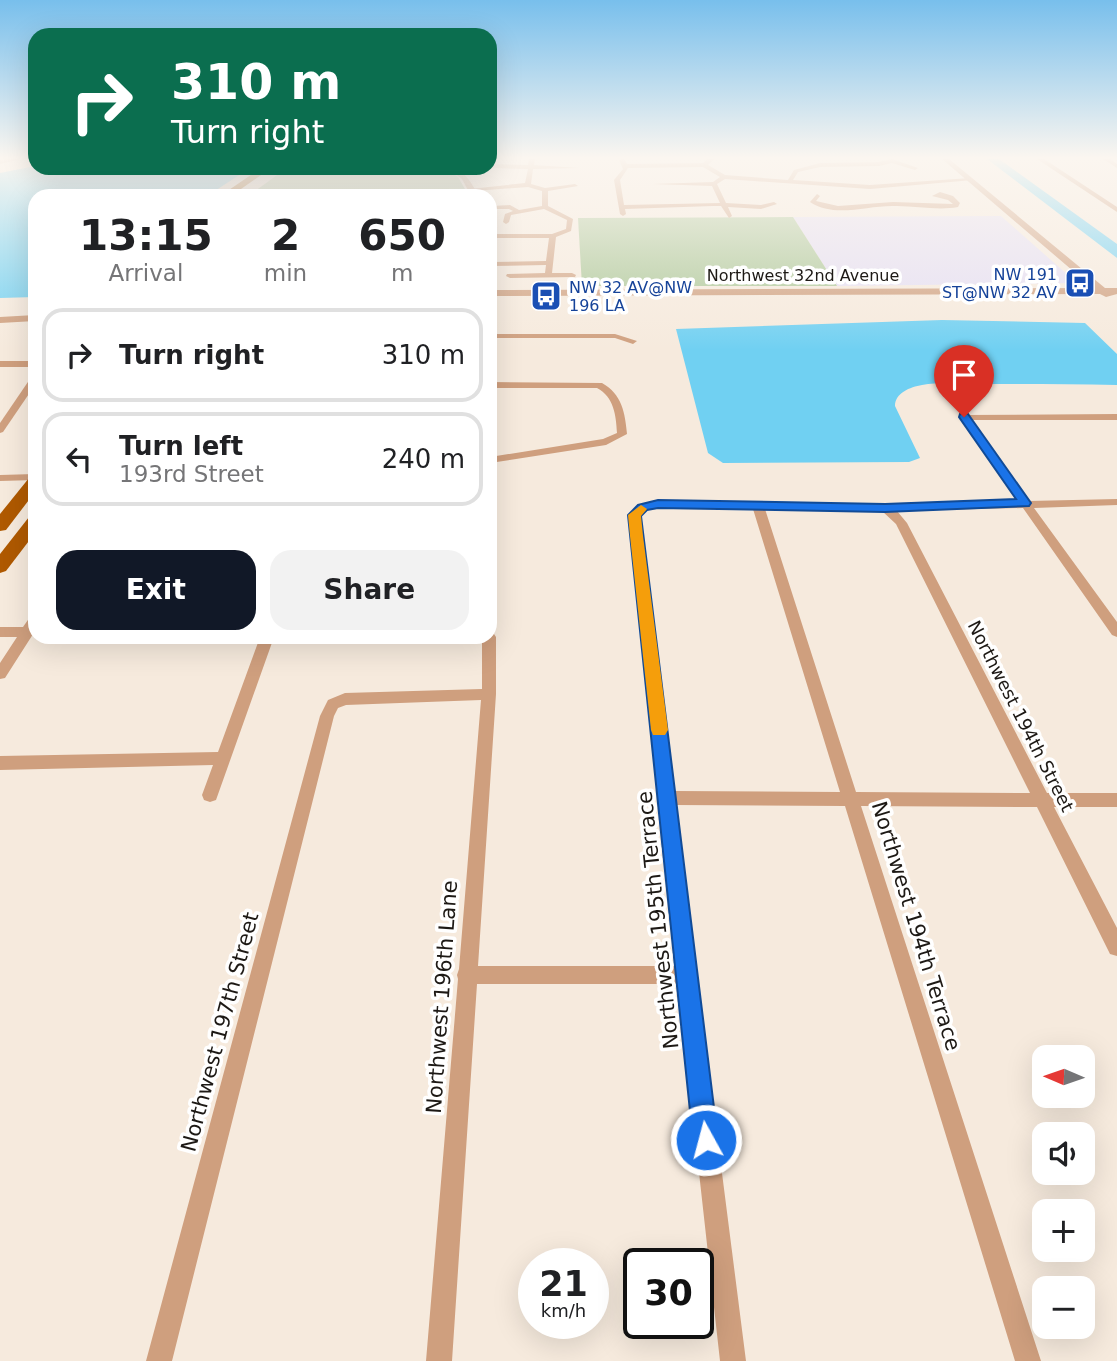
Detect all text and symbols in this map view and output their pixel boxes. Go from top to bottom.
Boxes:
text: 310 m [171,54,341,111]
icon: right [56,56,147,147]
text: Turn right [171,113,324,151]
text: 13:15 [79,211,213,260]
text: 2 [271,211,300,260]
text: 650 [358,211,446,260]
text: Arrival [109,260,183,286]
text: min [264,260,307,286]
text: m [391,260,413,286]
place label: NW 191 ST@NW 32 AV [942,265,1057,302]
street label: Northwest 32nd Avenue [707,266,899,285]
bus stop icon: NW 191 ST@NW 32 AV [1063,266,1097,300]
place label: NW 32 AV@NW 196 LA [569,278,692,315]
bus stop icon: NW 32 AV@NW 196 LA [529,279,563,313]
icon: right [60,336,98,374]
text: Turn right [119,340,264,370]
text: 310 m [382,340,465,370]
pin [934,345,994,417]
icon: arrive [945,356,983,394]
text: Turn left [119,431,243,461]
icon: left [60,440,98,478]
text: 240 m [382,444,465,474]
text: 193rd Street [119,461,264,487]
button: Exit [56,550,256,630]
button: Share [270,550,469,630]
street label: Northwest 194th Street [964,617,1078,815]
street label: Northwest 195th Terrace [633,790,683,1050]
street label: Northwest 194th Terrace [867,798,965,1054]
street label: Northwest 196th Lane [422,880,462,1114]
street label: Northwest 197th Street [176,910,264,1154]
north arrow [1032,1045,1096,1108]
map controls [1032,1045,1095,1339]
position arrow [669,1103,743,1177]
button: sound [1032,1122,1095,1185]
button: + [1032,1199,1095,1262]
speed limit sign: 30 [623,1248,714,1339]
text: 21 [539,1264,588,1304]
button: − [1032,1276,1095,1339]
text: km/h [541,1300,586,1321]

